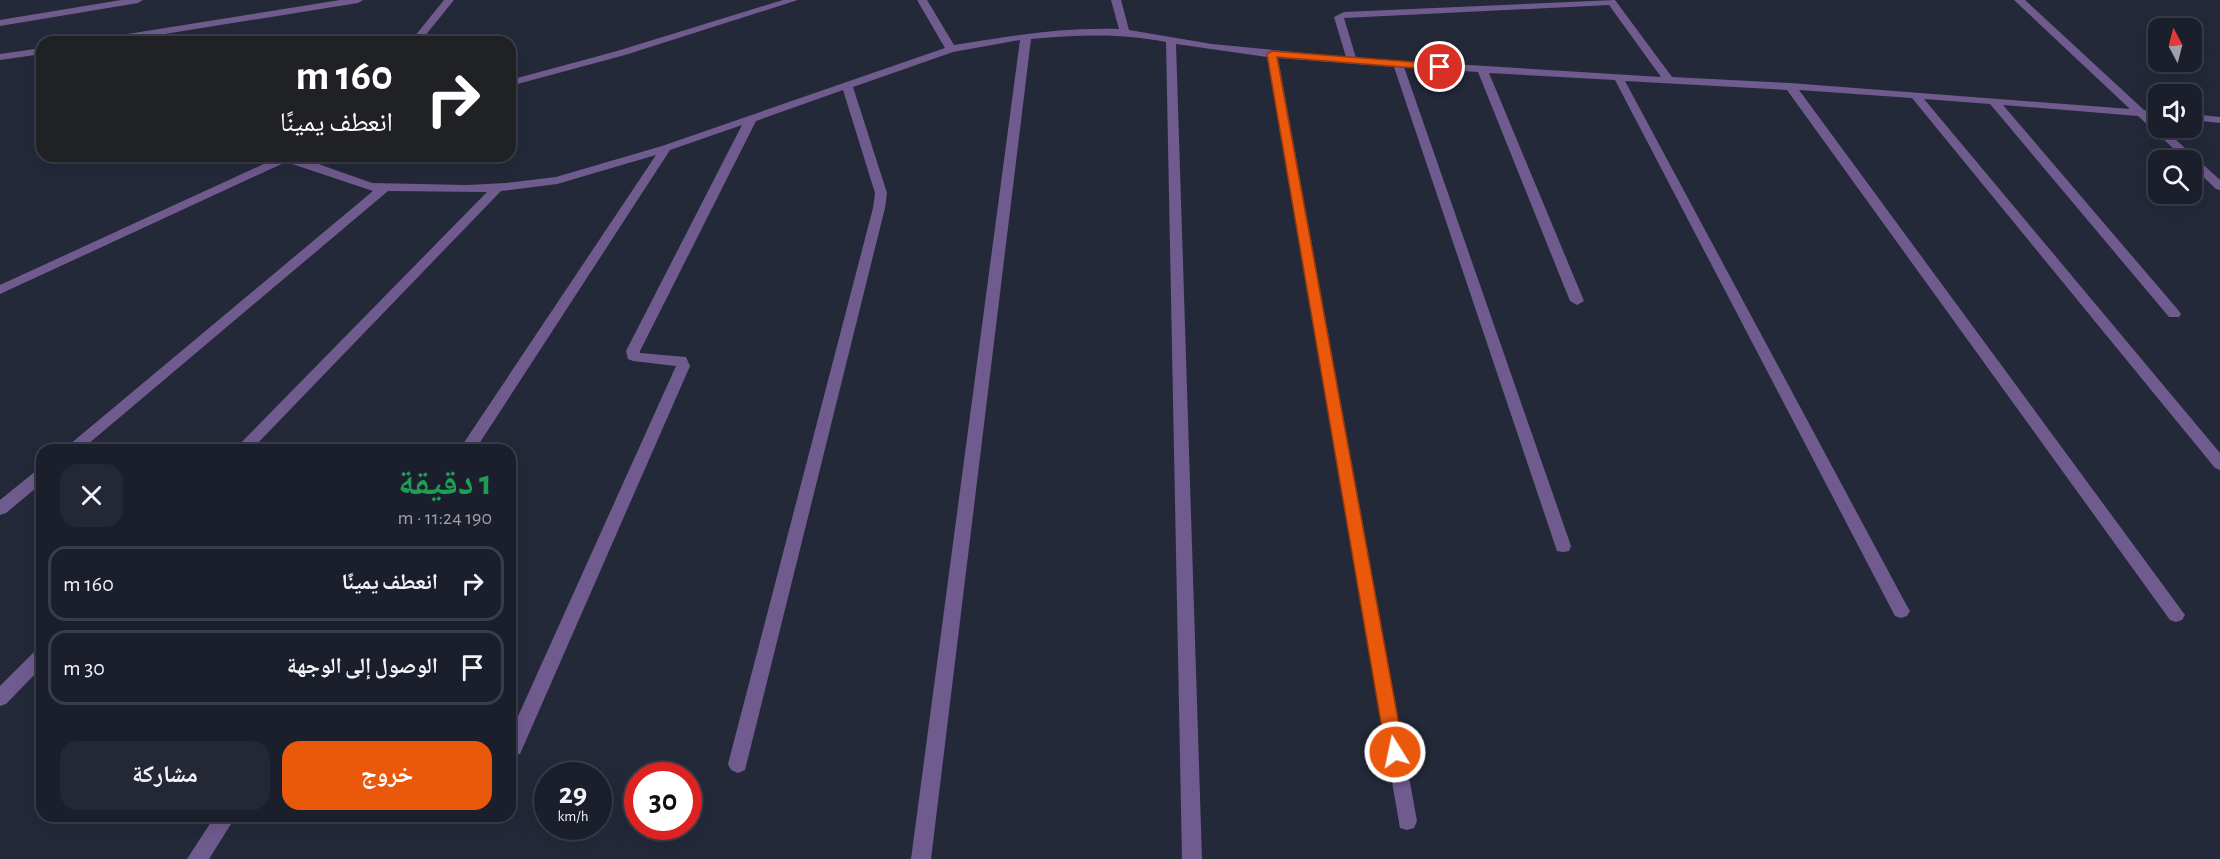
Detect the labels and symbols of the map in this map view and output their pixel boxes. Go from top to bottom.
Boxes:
north arrow [2148,18,2202,72]
pin [1414,41,1465,92]
position arrow [1363,720,1427,784]
speed limit sign: 30 [624,762,702,840]

